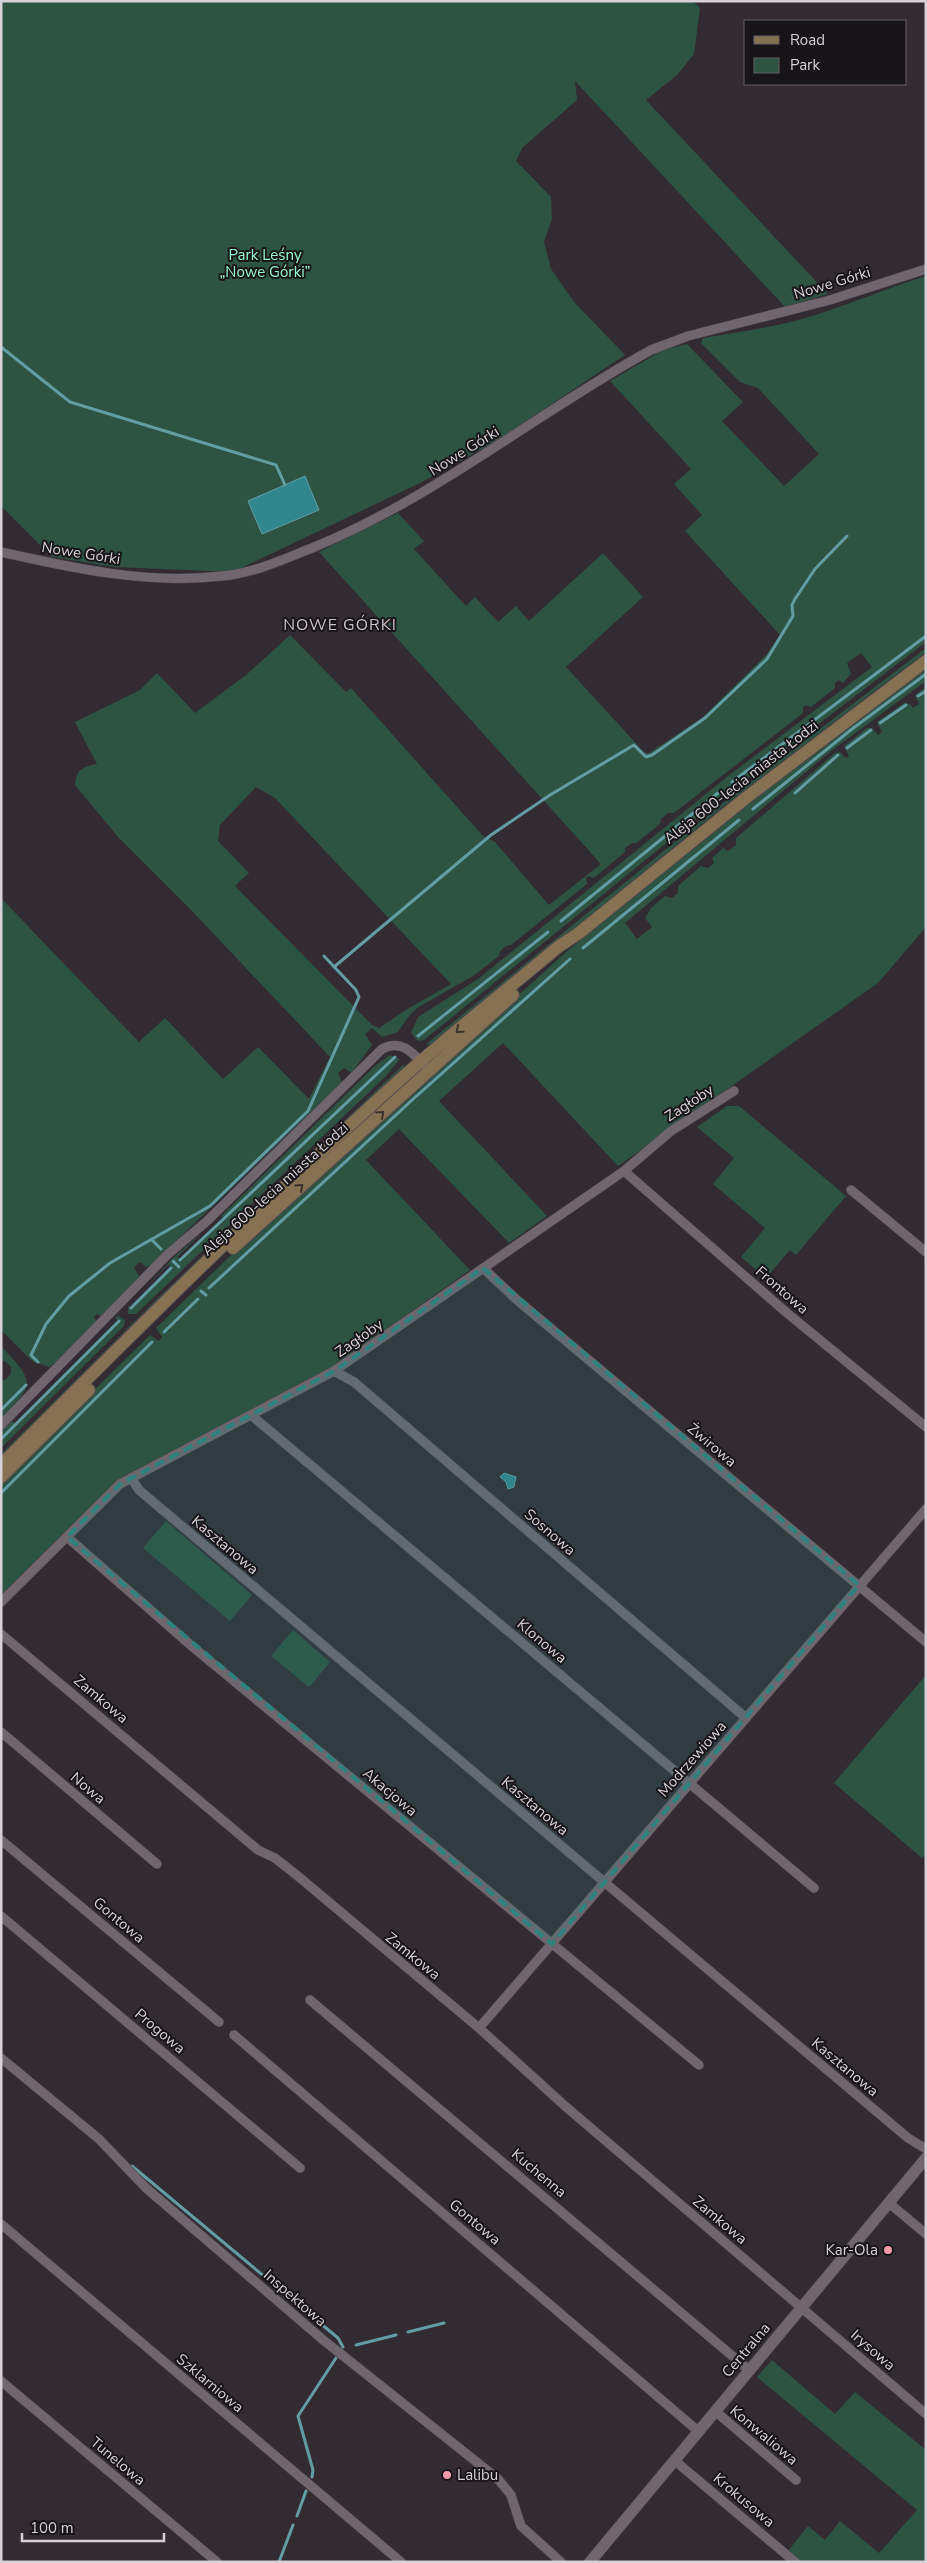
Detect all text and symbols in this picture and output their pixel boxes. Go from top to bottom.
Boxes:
legend [744,20,907,85]
text: Road [790,30,825,50]
text: Park [790,55,820,75]
park label: Park Leśny „Nowe Górki” [219,245,311,282]
street label: Nowe Górki [791,262,873,304]
street label: Nowe Górki [425,422,503,480]
street label: Nowe Górki [40,537,122,569]
district label: NOWE GÓRKI [283,614,397,636]
street label: Aleja 600-lecia miasta Łodzi [660,715,822,849]
one-way arrow [456,1024,465,1032]
street label: Zagłoby [661,1080,718,1126]
one-way arrow [375,1111,384,1120]
street label: Aleja 600-lecia miasta Łodzi [197,1118,353,1260]
one-way arrow [295,1184,304,1193]
street label: Frontowa [751,1261,813,1319]
street label: Zagłoby [331,1314,387,1362]
street label: Żwirowa [683,1419,741,1471]
street label: Sosnowa [520,1504,580,1560]
street label: Kasztanowa [187,1511,263,1579]
street label: Klonowa [513,1614,571,1668]
street label: Zamkowa [70,1670,132,1728]
street label: Modrzewiowa [653,1717,731,1801]
street label: Akacjowa [359,1763,421,1821]
street label: Nowa [66,1768,110,1808]
street label: Kasztanowa [497,1772,573,1840]
street label: Gontowa [89,1893,149,1947]
street label: Zamkowa [381,1928,445,1984]
street label: Progowa [130,2004,190,2058]
street label: Kasztanowa [807,2033,883,2101]
street label: Kuchenna [507,2144,571,2202]
street label: Zamkowa [689,2191,751,2249]
street label: Gontowa [445,2195,505,2249]
place label: Kar-Ola [825,2240,878,2260]
marker: Kar-Ola [882,2244,894,2256]
street label: Inspektowa [259,2265,331,2331]
street label: Centralna [717,2318,775,2382]
street label: Irysowa [846,2325,900,2375]
street label: Szklarniowa [172,2349,248,2417]
street label: Konwaliowa [726,2401,802,2469]
street label: Tunelowa [86,2432,150,2490]
place label: Lalibu [457,2465,498,2485]
street label: Krokusowa [709,2468,779,2532]
marker: Lalibu [441,2469,453,2481]
scale bar [22,2510,165,2542]
text: 100 m [30,2518,74,2538]

